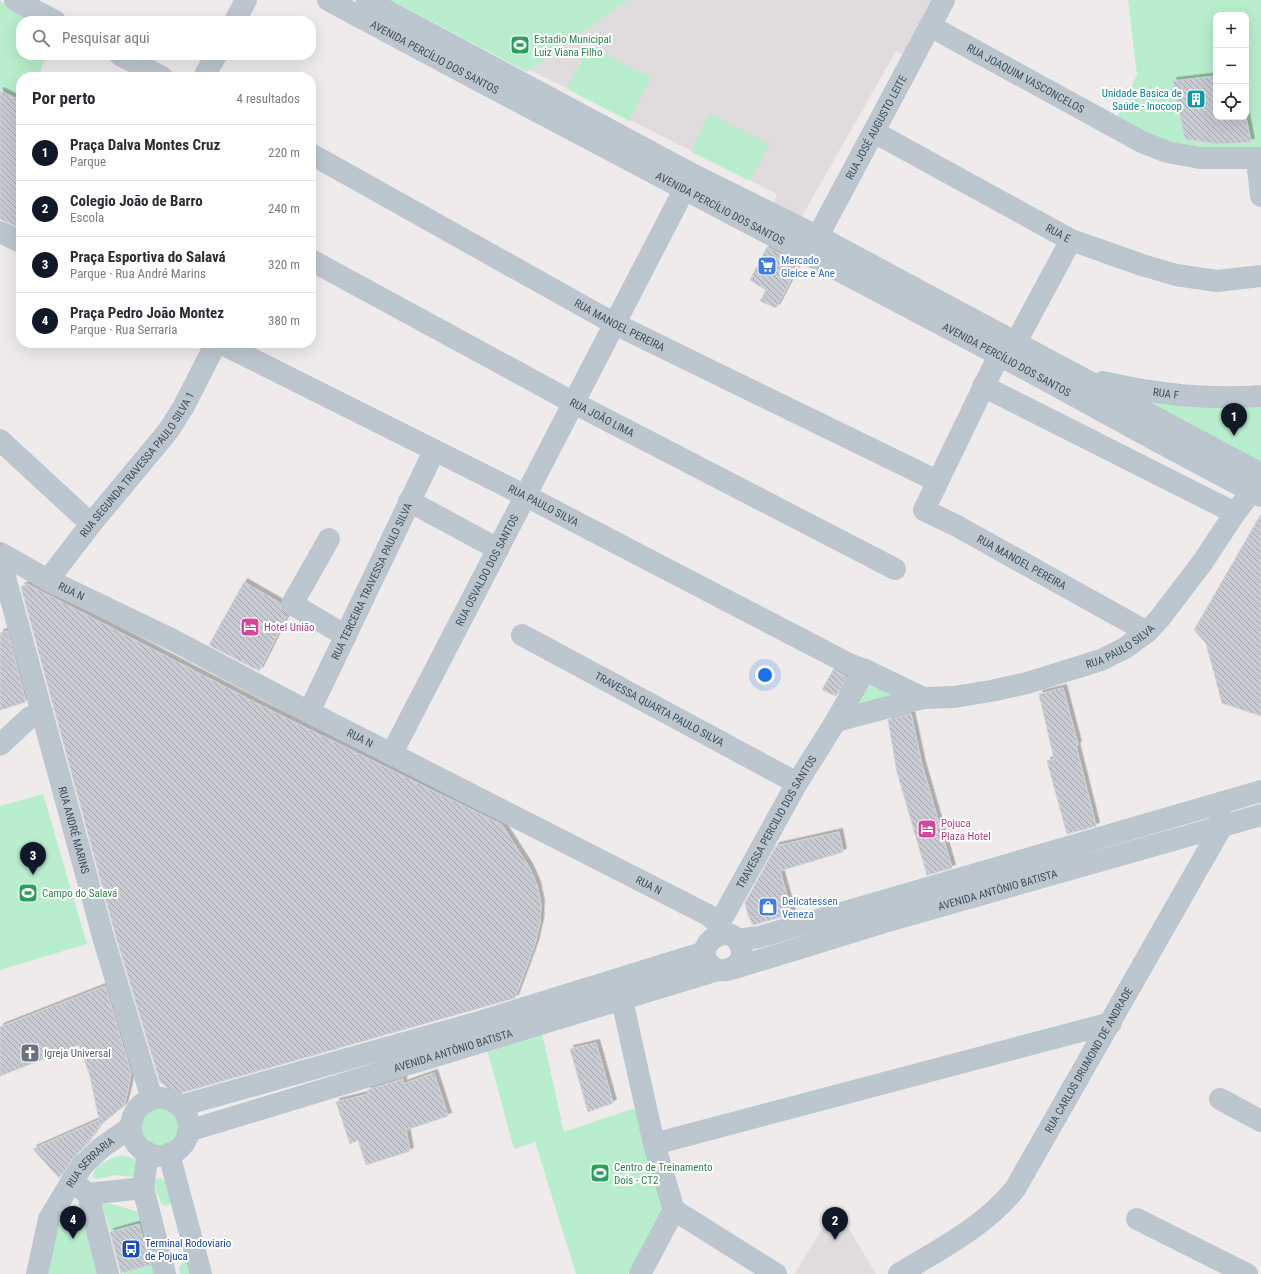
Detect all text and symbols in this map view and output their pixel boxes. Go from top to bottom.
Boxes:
map controls [1213,12,1249,120]
button: + [1213,12,1249,48]
search box [16,16,316,60]
street label: AVENIDA PERCÍLIO DOS SANTOS [368,18,501,97]
icon: search [30,27,52,49]
text: Pesquisar aqui [62,29,150,47]
place label: Estadio Municipal Luiz Viana Filho [534,33,611,59]
sports icon: Estadio Municipal Luiz Viana Filho [509,34,531,56]
street label: RUA JOAQUIM VASCONCELOS [964,41,1087,116]
button: − [1213,48,1249,84]
street label: RUA JOSÉ AUGUSTO LEITE [843,73,910,182]
button: locate [1213,84,1249,120]
place label: Unidade Basica de Saúde - Inocoop [1102,87,1182,113]
text: Por perto [32,88,96,108]
building icon: Unidade Basica de Saúde - Inocoop [1185,88,1207,110]
text: 4 resultados [236,91,300,106]
text: Praça Dalva Montes Cruz [70,136,220,154]
text: 1 [42,145,48,160]
text: 220 m [268,145,300,160]
text: Parque [70,154,106,169]
street label: AVENIDA PERCÍLIO DOS SANTOS [653,169,787,248]
text: Colegio João de Barro [70,192,203,210]
text: 2 [42,201,48,216]
text: 240 m [268,201,300,216]
text: Escola [70,210,104,225]
street label: RUA E [1043,221,1073,246]
text: Praça Esportiva do Salavá [70,248,226,266]
place label: Mercado Gleice e Ane [781,254,835,280]
supermarket icon: Mercado Gleice e Ane [756,255,778,277]
text: 3 [42,257,48,272]
text: 320 m [268,257,300,272]
text: Parque · Rua André Marins [70,266,206,281]
street label: RUA MANOEL PEREIRA [572,297,667,355]
text: Praça Pedro João Montez [70,304,224,322]
text: 4 [42,313,48,328]
text: 380 m [268,313,300,328]
street label: AVENIDA PERCÍLIO DOS SANTOS [940,320,1073,400]
text: Parque · Rua Serraria [70,322,178,337]
street label: RUA F [1152,386,1180,402]
street label: RUA SEGUNDA TRAVESSA PAULO SILVA 1 [77,390,197,540]
street label: RUA JOÃO LIMA [567,396,637,440]
pin: 1 [1221,403,1247,436]
street label: RUA PAULO SILVA [506,482,581,530]
street label: RUA TERCEIRA TRAVESSA PAULO SILVA [329,500,416,662]
street label: RUA OSVALDO DOS SANTOS [453,512,522,628]
street label: RUA MANOEL PEREIRA [975,533,1069,593]
street label: RUA N [56,580,86,604]
hotel icon: Hotel União [239,616,261,638]
place label: Hotel União [264,621,315,634]
street label: RUA PAULO SILVA [1084,622,1158,671]
your location [755,665,775,685]
street label: TRAVESSA QUARTA PAULO SILVA [592,669,727,750]
street label: RUA N [345,726,375,751]
street label: TRAVESSA PERCILIO DOS SANTOS [734,753,820,891]
street label: RUA ANDRÉ MARINS [55,785,92,876]
place label: Pojuca Plaza Hotel [941,817,991,843]
hotel icon: Pojuca Plaza Hotel [916,818,938,840]
pin: 3 [20,842,46,875]
street label: AVENIDA ANTÔNIO BATISTA [936,867,1060,913]
street label: RUA N [633,873,664,897]
sports icon: Campo do Salavá [17,882,39,904]
place label: Campo do Salavá [42,887,117,900]
place label: Delicatessen Veneza [782,895,838,921]
shop icon: Delicatessen Veneza [757,896,779,918]
street label: RUA CARLOS DRUMOND DE ANDRADE [1042,985,1136,1135]
street label: AVENIDA ANTÔNIO BATISTA [392,1027,515,1075]
church icon: Igreja Universal [19,1042,41,1064]
place label: Igreja Universal [44,1047,111,1060]
street label: RUA SERRARIA [64,1134,118,1190]
place label: Centro de Treinamento Dois - CT2 [614,1161,713,1187]
sports icon: Centro de Treinamento Dois - CT2 [589,1162,611,1184]
pin: 4 [60,1206,86,1239]
pin: 2 [822,1207,848,1240]
place label: Terminal Rodoviario de Pojuca [145,1237,232,1263]
bus stop icon: Terminal Rodoviario de Pojuca [120,1238,142,1260]

